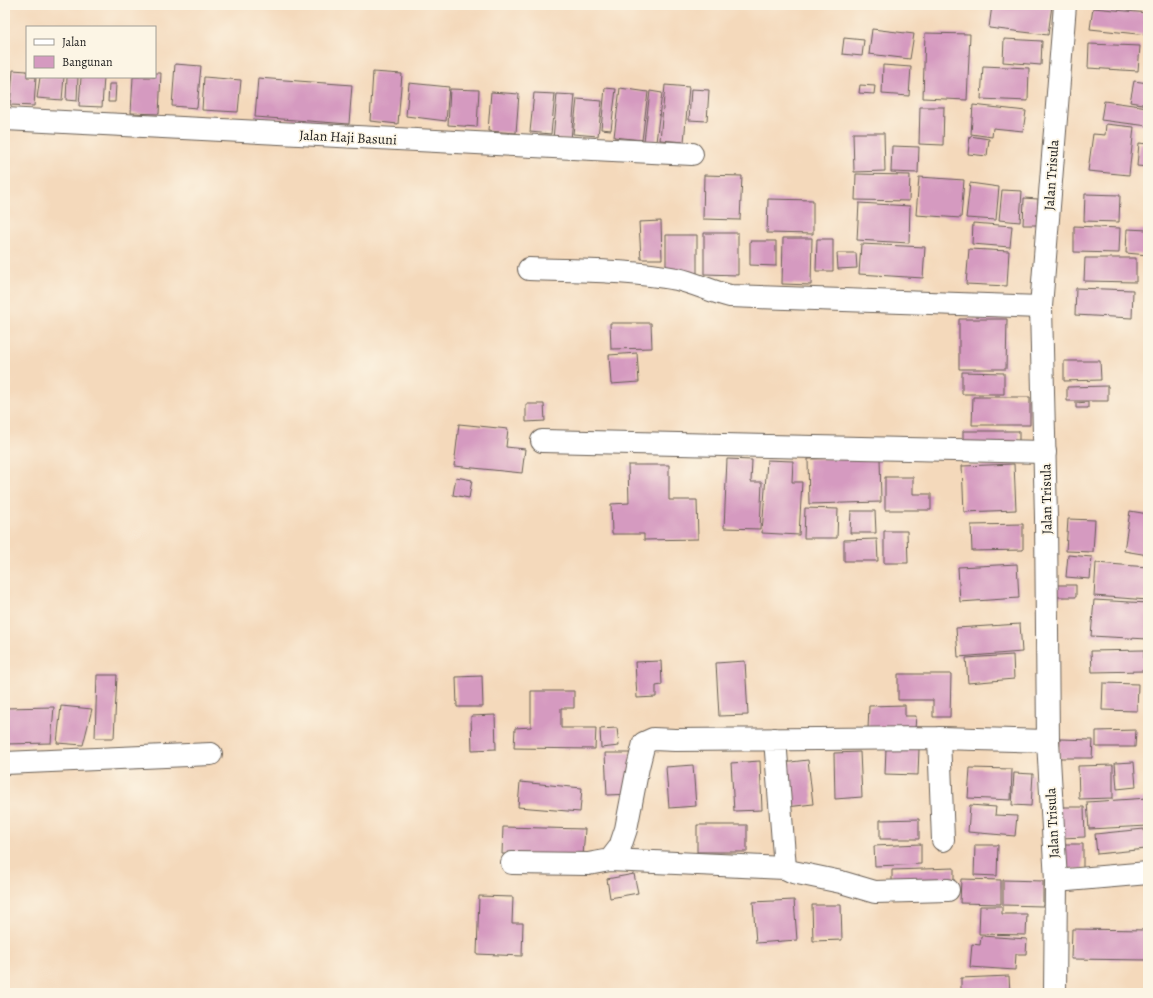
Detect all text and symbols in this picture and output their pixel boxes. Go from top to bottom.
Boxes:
legend [26,26,156,78]
text: Jalan [62,34,87,50]
text: Bangunan [62,54,113,70]
street label: Jalan Haji Basuni [299,125,397,150]
street label: Jalan Trisula [1040,139,1063,211]
street label: Jalan Trisula [1036,463,1057,535]
street label: Jalan Trisula [1041,787,1064,859]

